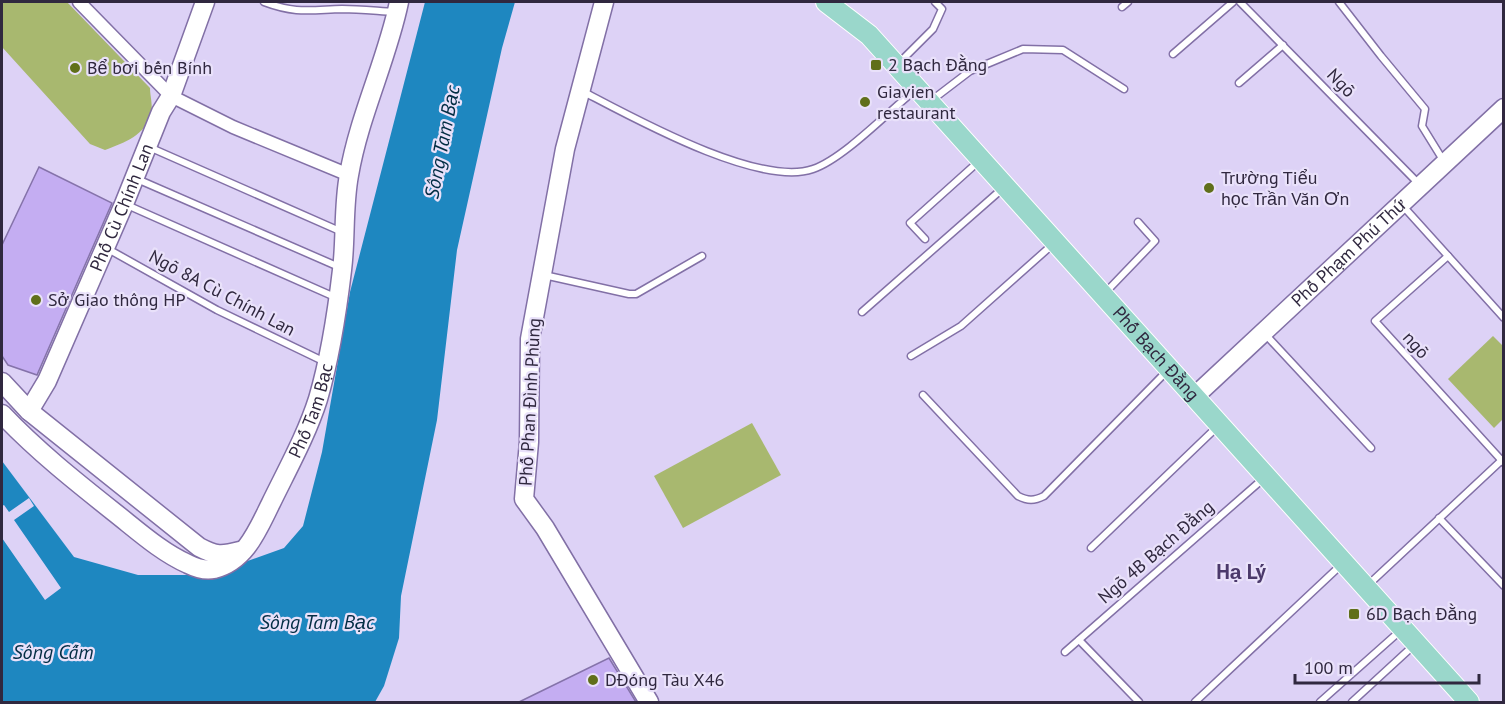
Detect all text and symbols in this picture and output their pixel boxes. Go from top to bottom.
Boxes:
place label: 2 Bạch Đằng [888,53,987,76]
place label: Bể bơi bến Bính [87,56,212,79]
marker: 2 Bạch Đằng [869,58,883,72]
marker: Bể bơi bến Bính [68,61,82,75]
street label: Ngõ [1322,63,1361,102]
place label: Giavien restaurant [877,80,956,124]
water label: Sông Tam Bạc [418,83,466,201]
marker: Giavien restaurant [858,95,872,109]
street label: Phố Cù Chính Lan [84,140,158,275]
place label: Trường Tiểu học Trần Văn Ơn [1221,166,1349,210]
marker: Trường Tiểu học Trần Văn Ơn [1202,181,1216,195]
street label: Phố Phạm Phú Thứ [1286,193,1411,311]
street label: Ngõ 8A Cù Chính Lan [145,244,299,341]
place label: Sở Giao thông HP [48,288,185,311]
marker: Sở Giao thông HP [29,293,43,307]
street label: Phố Bạch Đằng [1108,301,1205,405]
street label: Phố Phan Đình Phùng [514,317,545,487]
street label: ngõ [1398,326,1435,363]
street label: Phố Tam Bạc [283,361,338,462]
street label: Ngõ 4B Bạch Đằng [1093,495,1218,608]
district label: Hạ Lý [1216,558,1267,585]
place label: 6D Bạch Đằng [1366,602,1477,625]
marker: 6D Bạch Đằng [1347,607,1361,621]
water label: Sông Tam Bạc [260,609,375,635]
water label: Sông Cấm [12,639,94,665]
scale bar [1295,647,1480,685]
text: 100 m [1304,656,1353,679]
place label: DĐóng Tàu X46 [605,668,724,691]
marker: DĐóng Tàu X46 [586,673,600,687]

